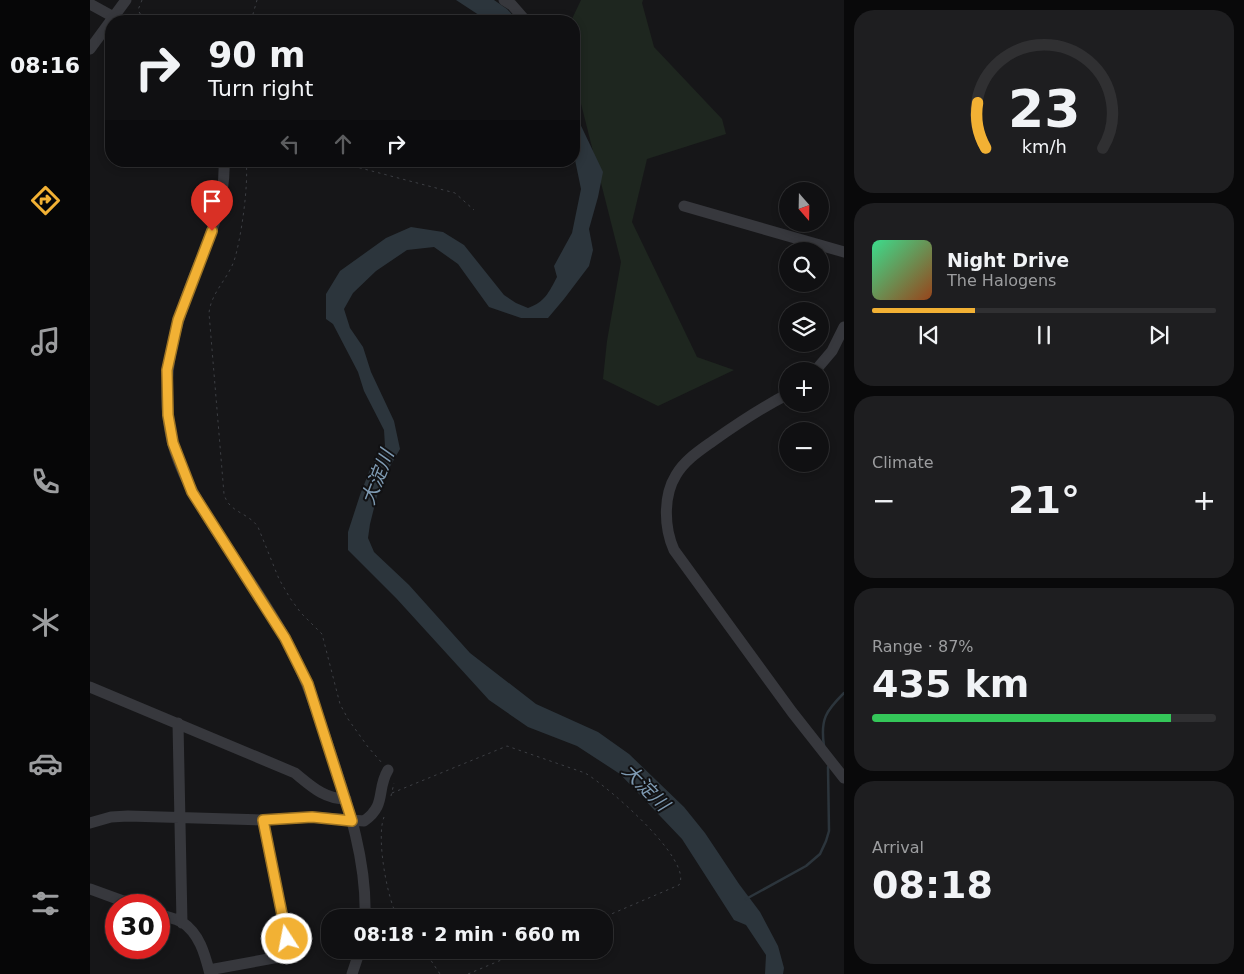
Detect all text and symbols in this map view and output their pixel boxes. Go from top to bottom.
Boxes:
icon: right [125,35,190,100]
text: 90 m [208,35,305,75]
text: 08:16 [10,53,80,78]
text: Turn right [208,76,313,101]
text: 23 [1008,79,1080,139]
icon: left [276,130,304,158]
icon: ahead [329,130,357,158]
icon: right [382,130,410,158]
text: km/h [1021,136,1067,157]
pin [191,180,233,231]
north arrow [779,182,829,232]
map controls [779,182,829,472]
icon: directions [28,183,63,218]
icon: arrive [198,187,226,215]
button: search [779,242,829,292]
text: Night Drive [947,249,1069,271]
text: The Halogens [947,271,1056,290]
button: layers [779,302,829,352]
icon: previous [915,321,943,349]
icon: pause [1030,321,1058,349]
icon: next [1145,321,1173,349]
icon: music [28,324,63,359]
button: + [779,362,829,412]
button: − [779,422,829,472]
water label: 大淀川 [357,445,398,508]
text: Climate [872,453,934,472]
icon: phone [28,464,63,499]
text: 21° [1008,478,1080,522]
text: − [872,484,895,517]
text: + [1193,484,1216,517]
icon: climate [28,605,63,640]
text: Range · 87% [872,637,974,656]
text: 435 km [872,662,1029,706]
icon: car [28,746,63,781]
water label: 大淀川 [618,759,675,816]
text: Arrival [872,838,924,857]
text: 08:18 [872,863,993,907]
icon: filters [28,886,63,921]
speed limit sign: 30 [105,894,170,959]
position arrow [260,912,312,964]
text: 08:18 · 2 min · 660 m [353,923,581,945]

